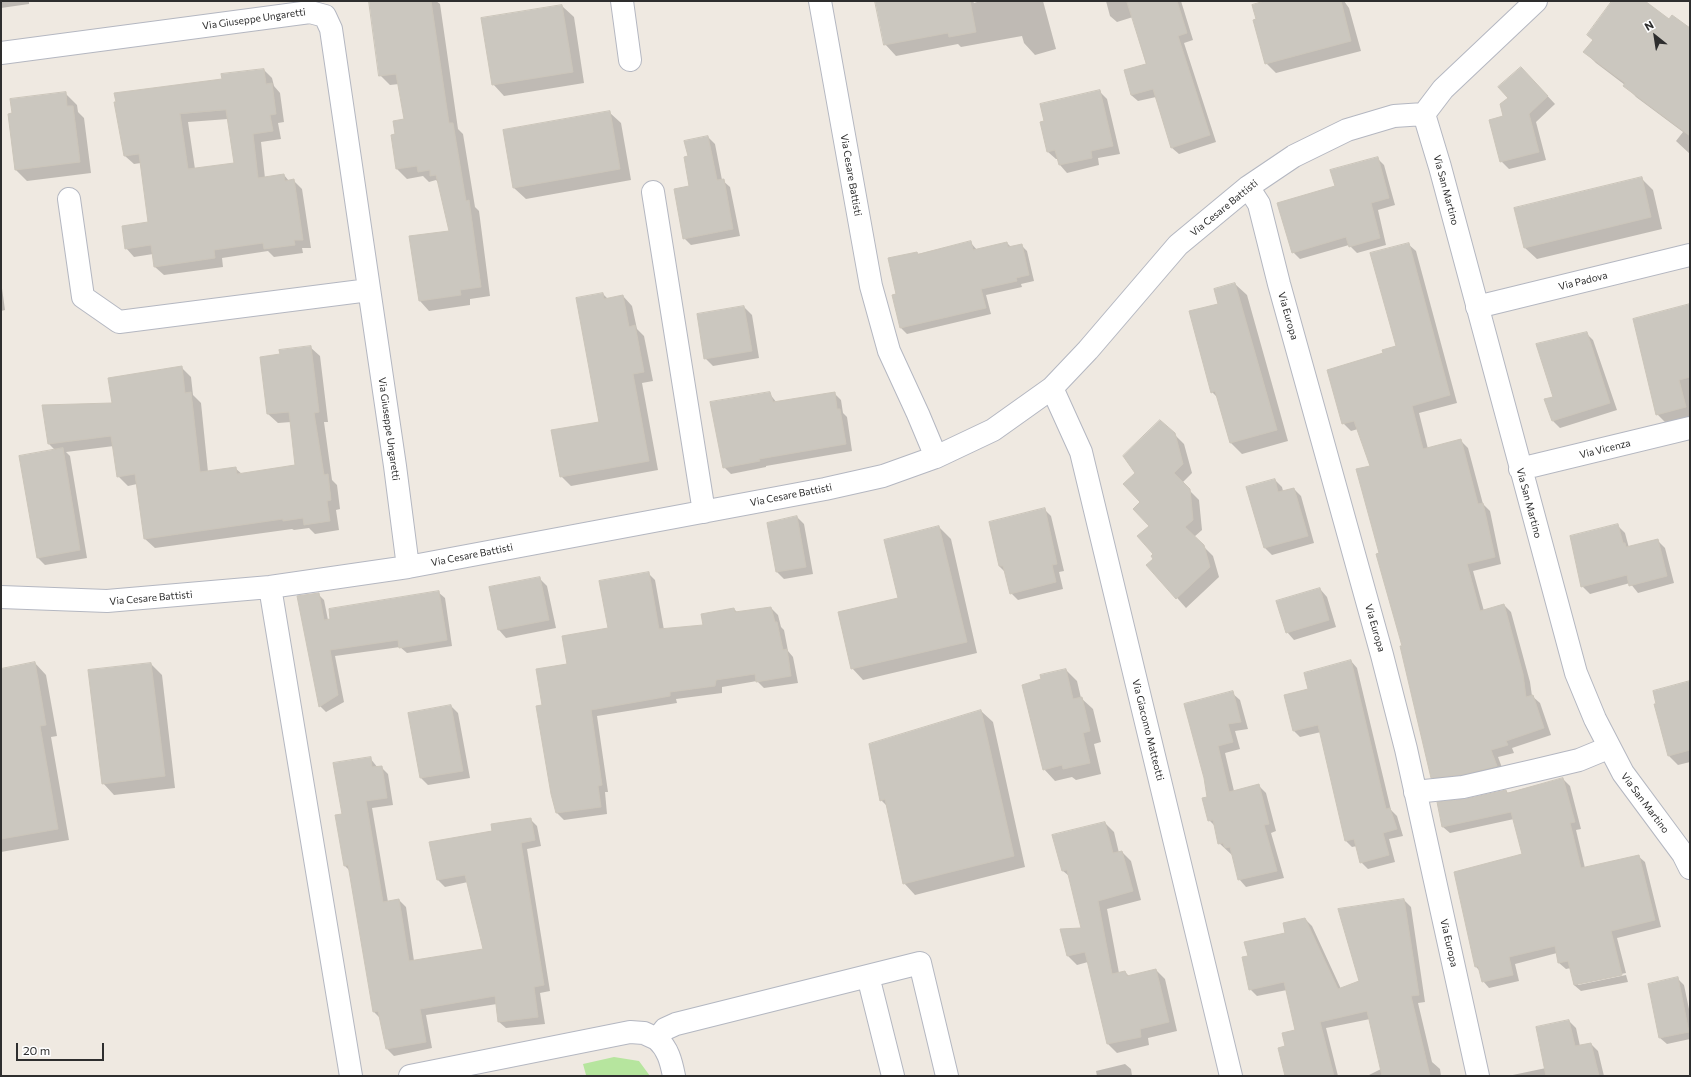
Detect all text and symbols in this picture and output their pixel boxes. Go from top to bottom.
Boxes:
street label: Via Giuseppe Ungaretti [202,6,306,32]
north arrow [1635,16,1675,56]
text: N [1642,17,1656,33]
street label: Via Cesare Battisti [838,133,864,217]
street label: Via San Martino [1431,153,1461,227]
street label: Via Cesare Battisti [1188,177,1260,239]
street label: Via Padova [1557,269,1609,293]
street label: Via Europa [1275,291,1301,341]
street label: Via Giuseppe Ungaretti [376,377,402,481]
street label: Via Vicenza [1578,437,1632,461]
street label: Via San Martino [1514,466,1544,540]
street label: Via Cesare Battisti [749,481,833,509]
street label: Via Cesare Battisti [430,541,514,569]
street label: Via Cesare Battisti [109,588,193,608]
street label: Via Europa [1362,603,1388,653]
street label: Via Giacomo Matteotti [1130,678,1166,782]
street label: Via San Martino [1618,770,1672,836]
street label: Via Europa [1438,918,1460,968]
scale bar [18,1035,106,1061]
text: 20 m [23,1043,50,1057]

